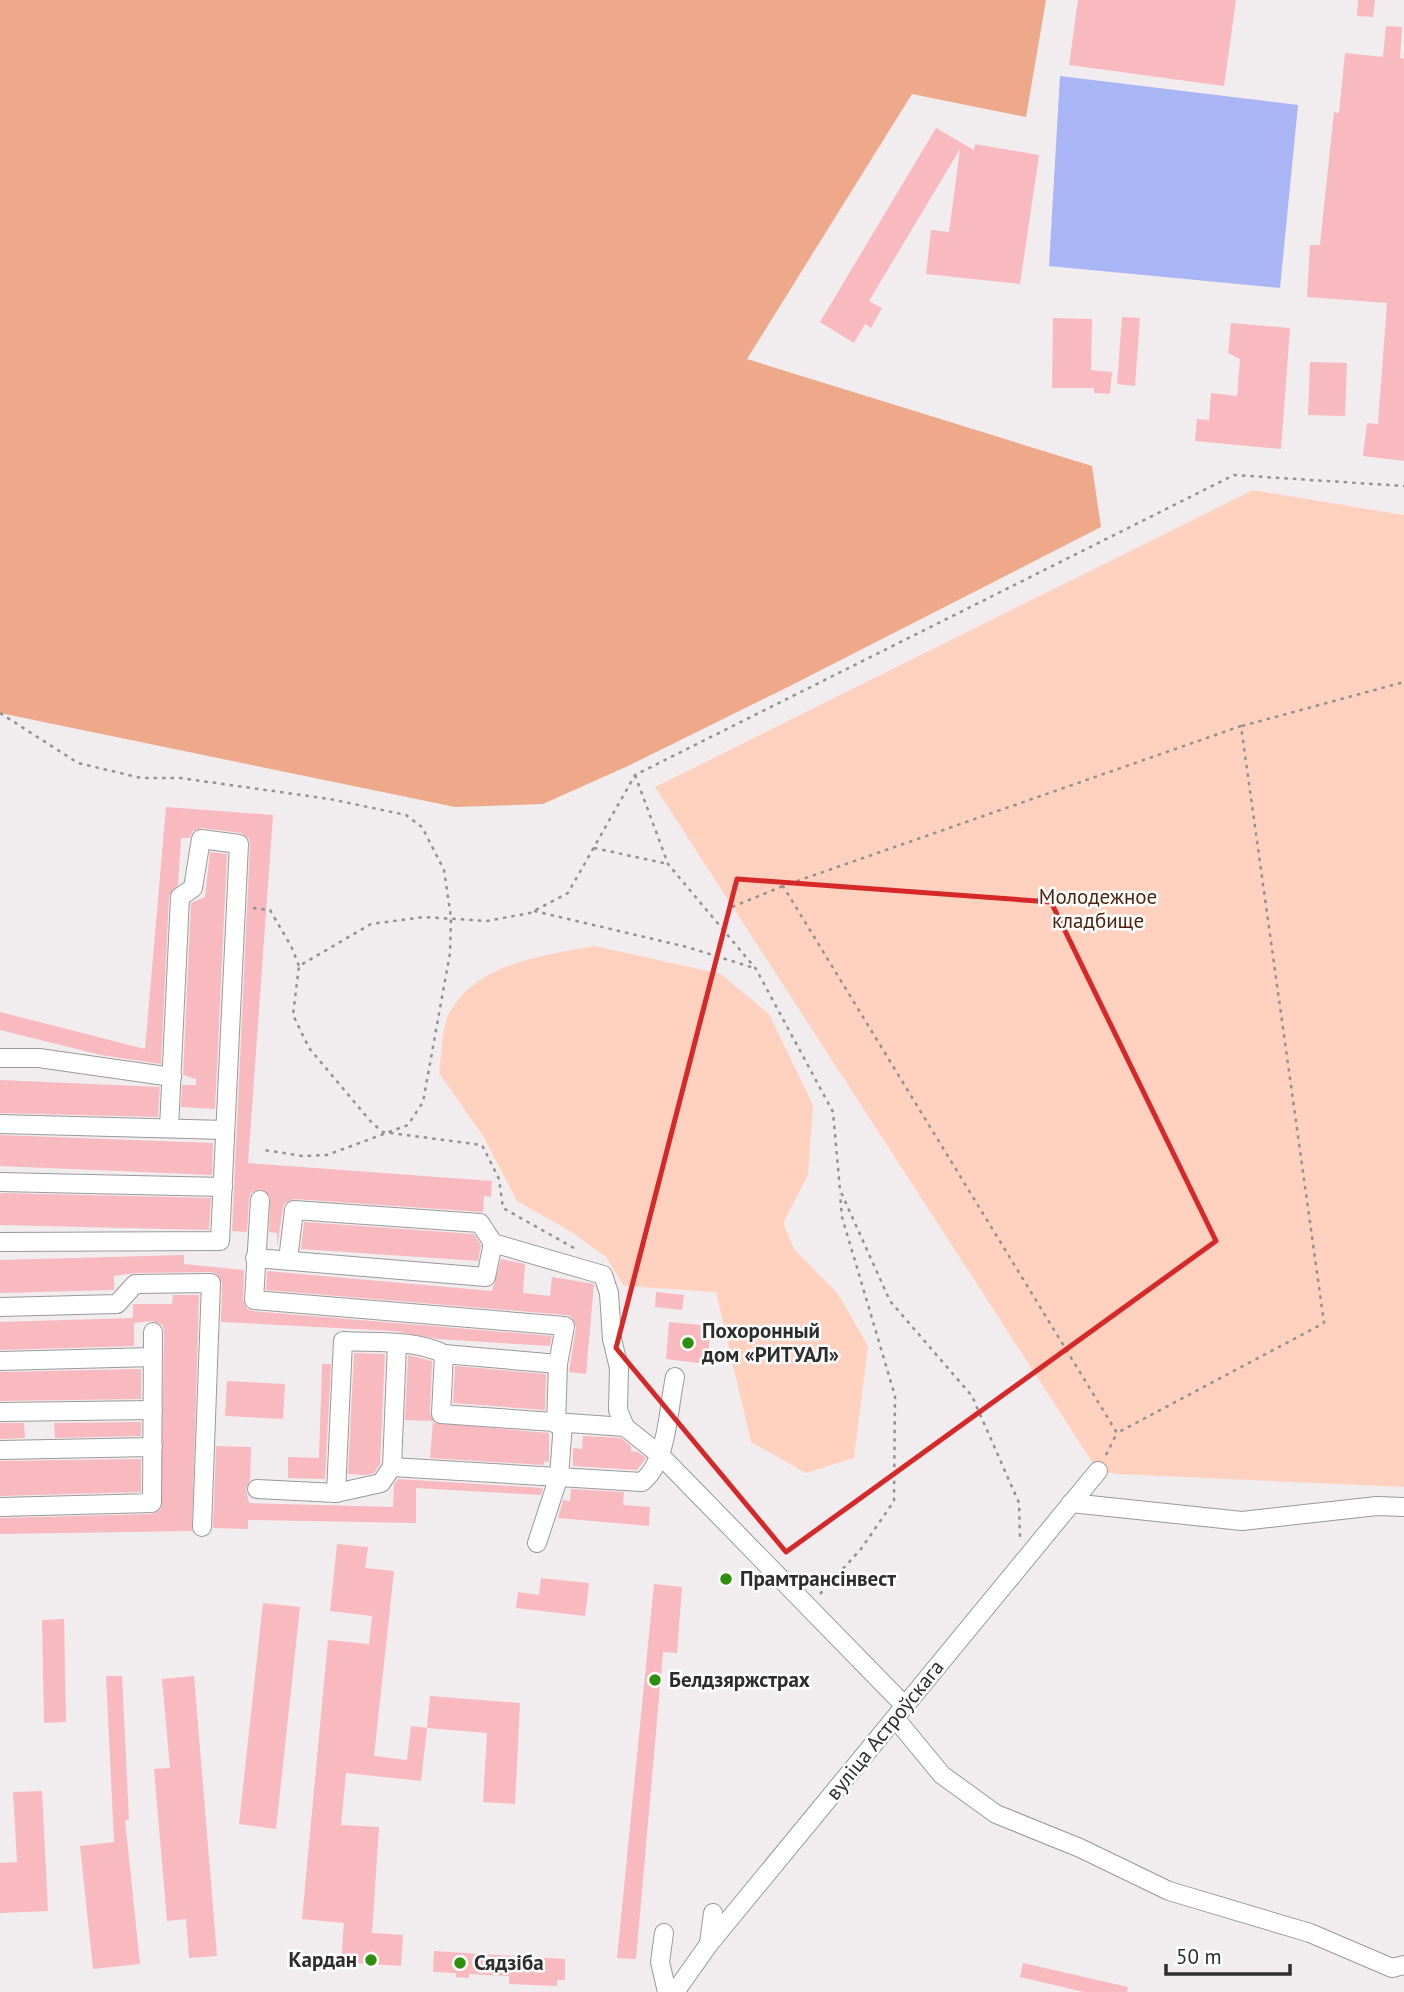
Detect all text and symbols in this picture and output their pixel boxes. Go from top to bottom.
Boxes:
park label: Молодежное кладбище [1039,883,1157,934]
place label: Похоронный дом «РИТУАЛ» [701,1317,839,1368]
marker: Похоронный дом «РИТУАЛ» [680,1335,696,1351]
place label: Прамтрансінвест [740,1565,896,1592]
marker: Прамтрансінвест [718,1571,734,1587]
street label: вуліца Астроўскага [820,1654,949,1805]
place label: Белдзяржстрах [669,1666,810,1693]
marker: Белдзяржстрах [647,1672,663,1688]
scale bar [1166,1932,1290,1976]
text: 50 m [1176,1943,1222,1970]
place label: Кардан [289,1946,357,1973]
place label: Сядзіба [474,1949,544,1976]
marker: Кардан [363,1952,379,1968]
marker: Сядзіба [452,1955,468,1971]

